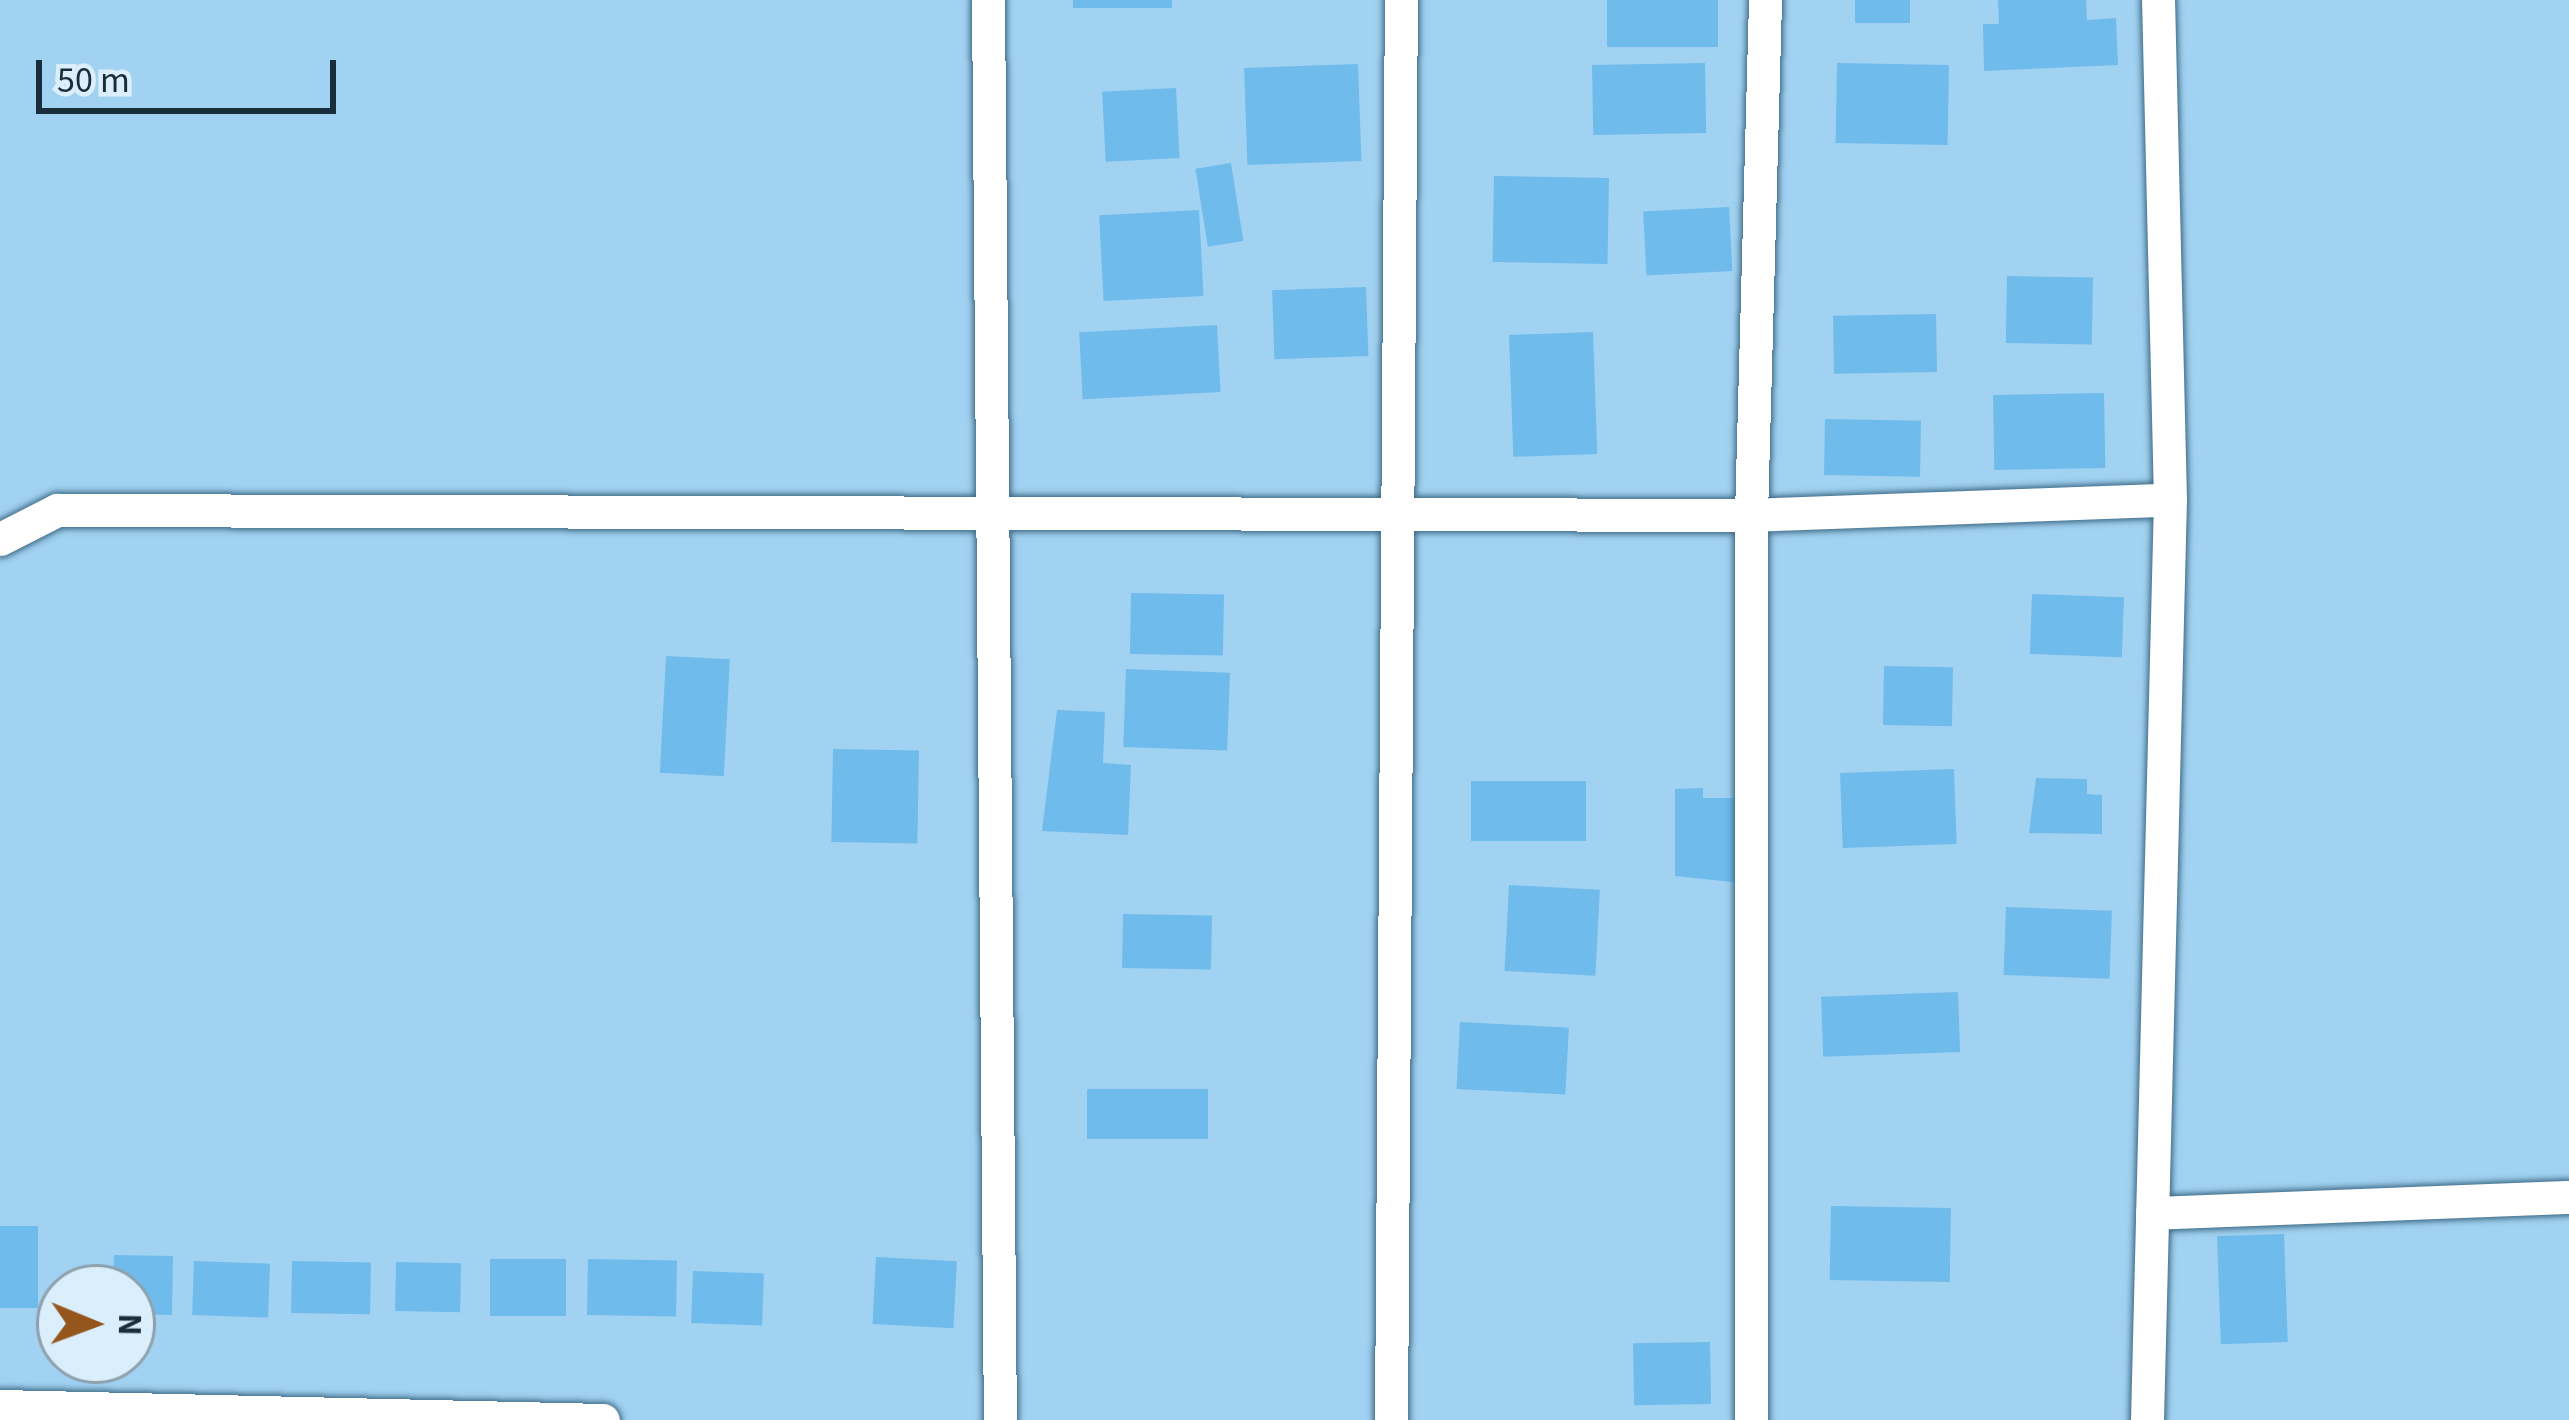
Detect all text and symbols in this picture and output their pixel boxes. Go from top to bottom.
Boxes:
scale bar [42,36,342,110]
text: 50 m [57,55,130,106]
north arrow [36,1264,156,1384]
text: N [106,1313,153,1336]

